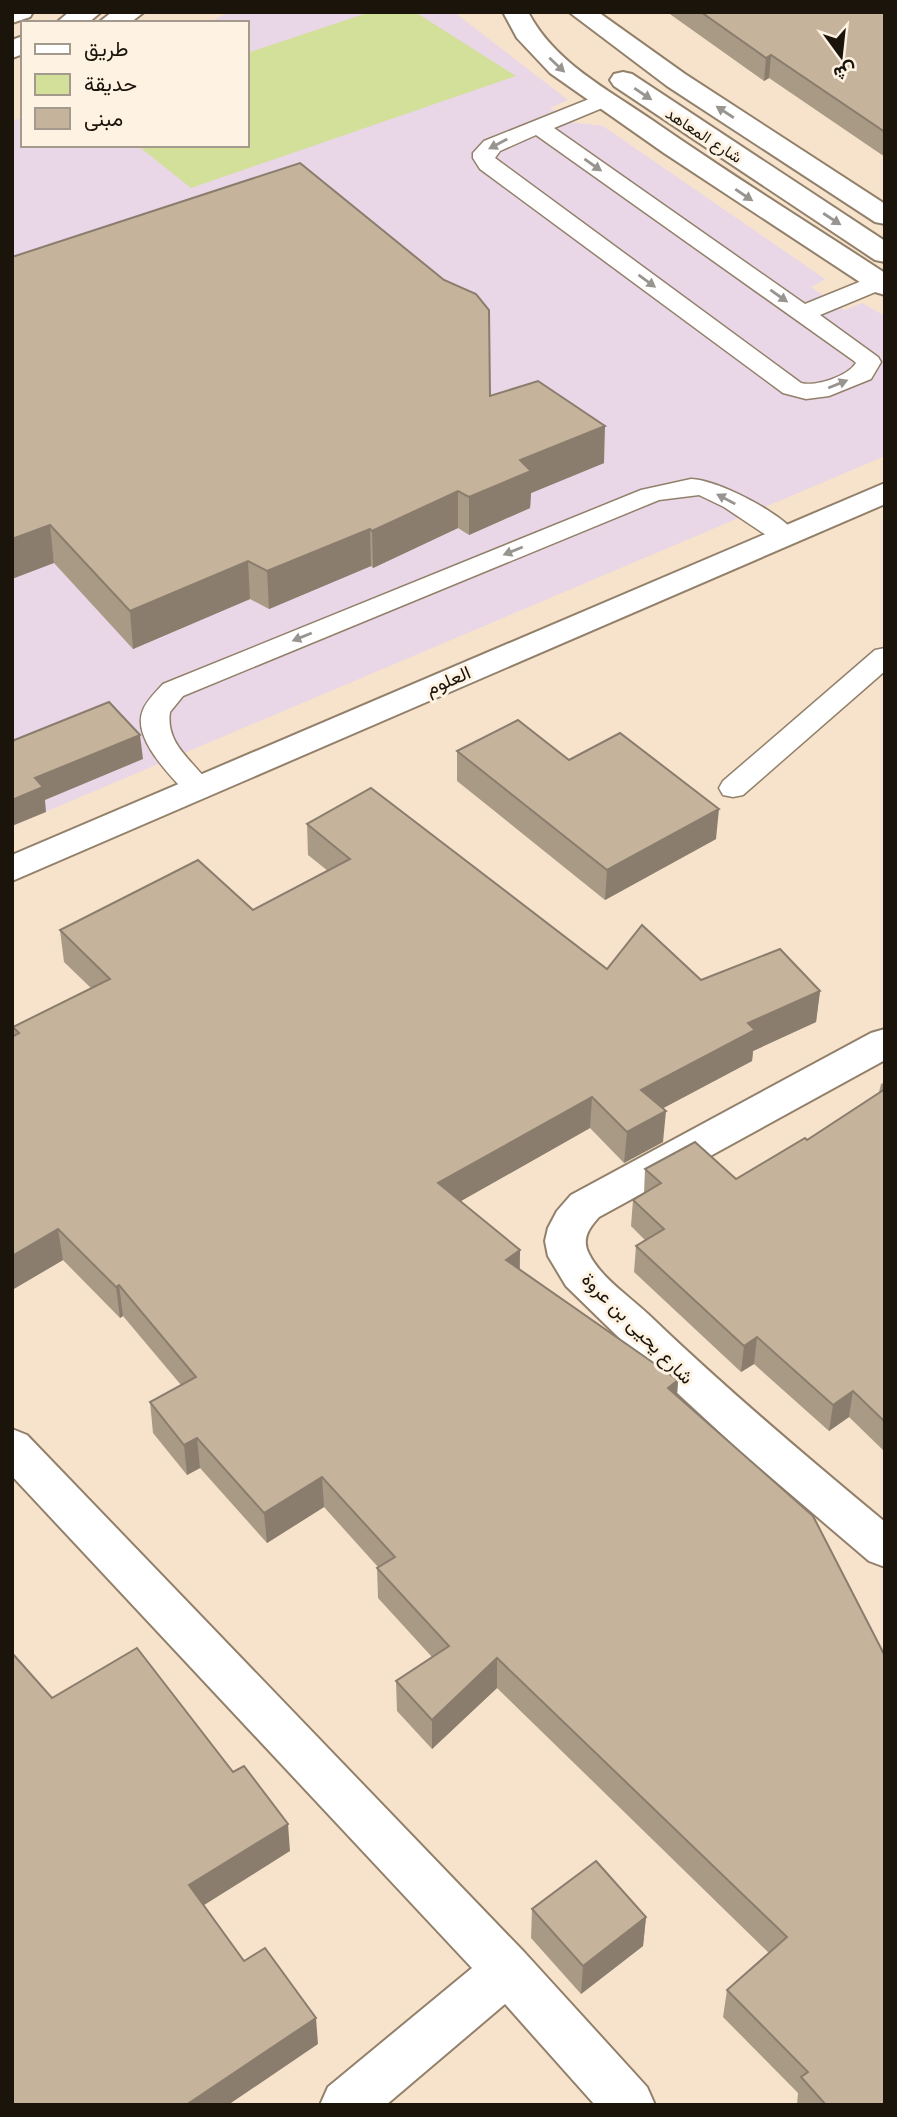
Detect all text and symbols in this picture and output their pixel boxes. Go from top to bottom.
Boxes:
legend [21,21,248,147]
north arrow [806,21,876,91]
text: طريق [84,37,129,62]
one-way arrow [548,57,566,73]
text: ش [831,58,859,85]
text: حديقة [84,72,137,96]
one-way arrow [633,87,652,100]
street label: شارع المعاهد [661,105,745,169]
one-way arrow [715,106,735,119]
text: مبنى [84,107,123,131]
one-way arrow [488,139,508,150]
one-way arrow [584,158,602,172]
one-way arrow [734,188,754,201]
one-way arrow [823,213,842,226]
one-way arrow [638,274,656,289]
one-way arrow [770,289,788,303]
one-way arrow [828,378,849,389]
one-way arrow [716,494,736,505]
one-way arrow [502,546,523,557]
one-way arrow [292,632,313,643]
street label: العلوم [423,662,475,701]
street label: شارع يحيى بن عروة [576,1268,698,1390]

